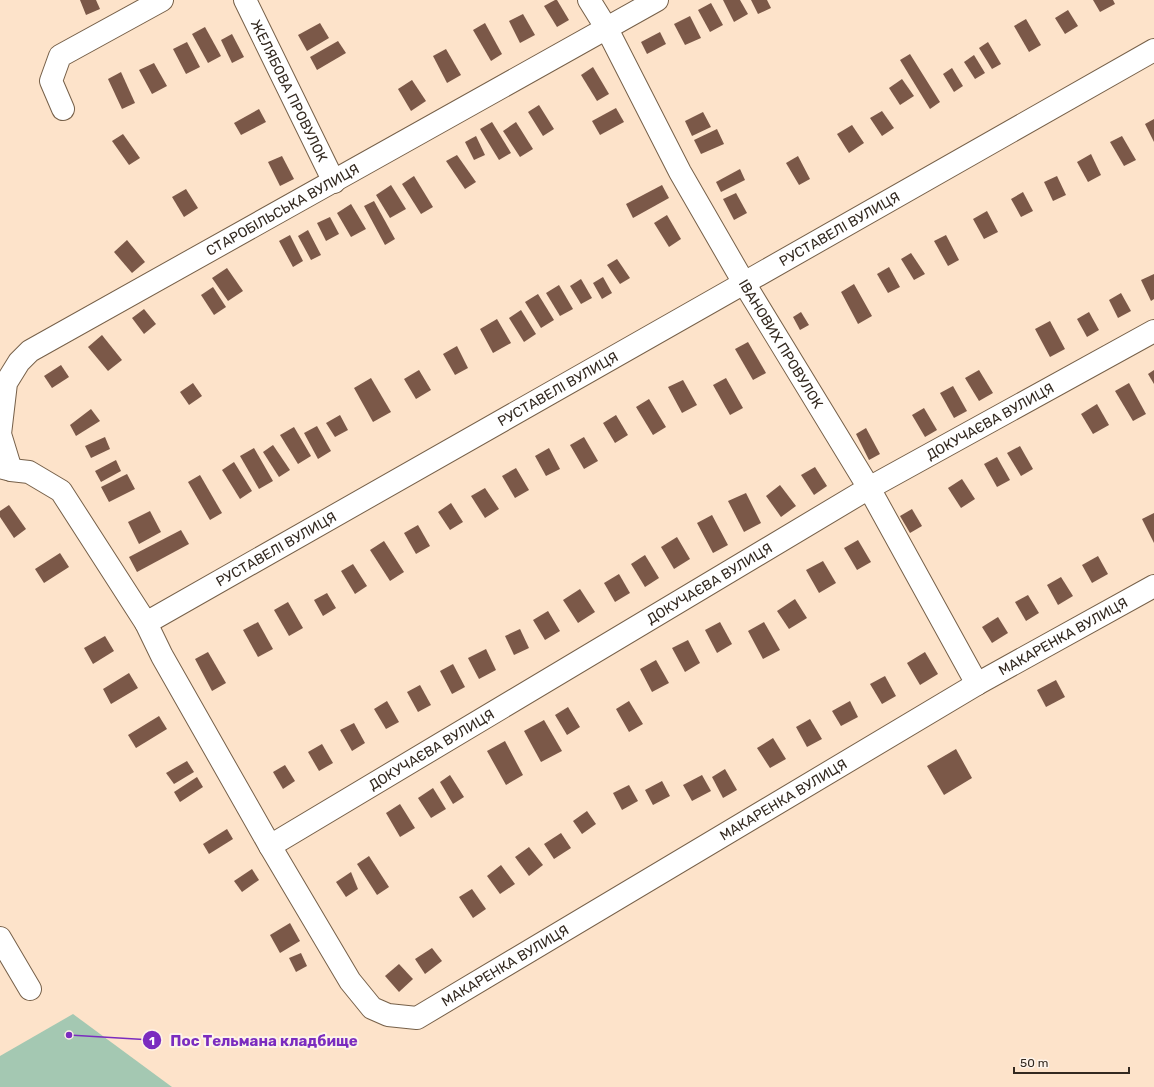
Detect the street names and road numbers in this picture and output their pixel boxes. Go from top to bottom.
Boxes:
street label: ЖЕЛЯБОВА ПРОВУЛОК [247,17,331,165]
street label: СТАРОБІЛЬСЬКА ВУЛИЦЯ [203,160,362,260]
street label: РУСТАВЕЛІ ВУЛИЦЯ [776,188,903,270]
street label: ІВАНОВИХ ПРОВУЛОК [735,277,826,412]
street label: РУСТАВЕЛІ ВУЛИЦЯ [495,348,621,430]
street label: ДОКУЧАЄВА ВУЛИЦЯ [923,380,1057,464]
street label: РУСТАВЕЛІ ВУЛИЦЯ [213,509,340,590]
street label: ДОКУЧАЄВА ВУЛИЦЯ [644,540,776,628]
street label: МАКАРЕНКА ВУЛИЦЯ [996,594,1131,679]
street label: ДОКУЧАЄВА ВУЛИЦЯ [366,706,497,794]
street label: МАКАРЕНКА ВУЛИЦЯ [717,756,850,844]
street label: МАКАРЕНКА ВУЛИЦЯ [439,922,572,1010]

